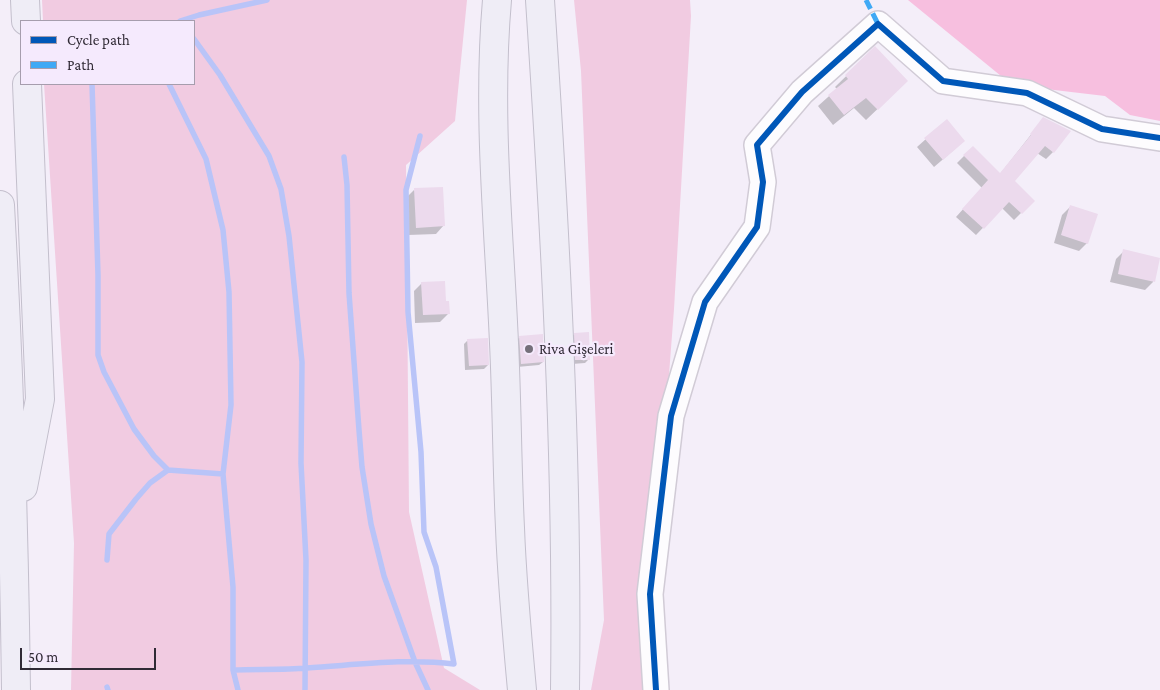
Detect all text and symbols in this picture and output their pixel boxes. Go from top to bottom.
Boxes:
legend [20,20,195,85]
text: Cycle path [67,32,130,48]
text: Path [67,57,94,73]
place label: Riva Gişeleri [539,340,613,358]
marker: Riva Gişeleri [523,343,535,355]
scale bar [22,638,159,670]
text: 50 m [28,649,58,665]

